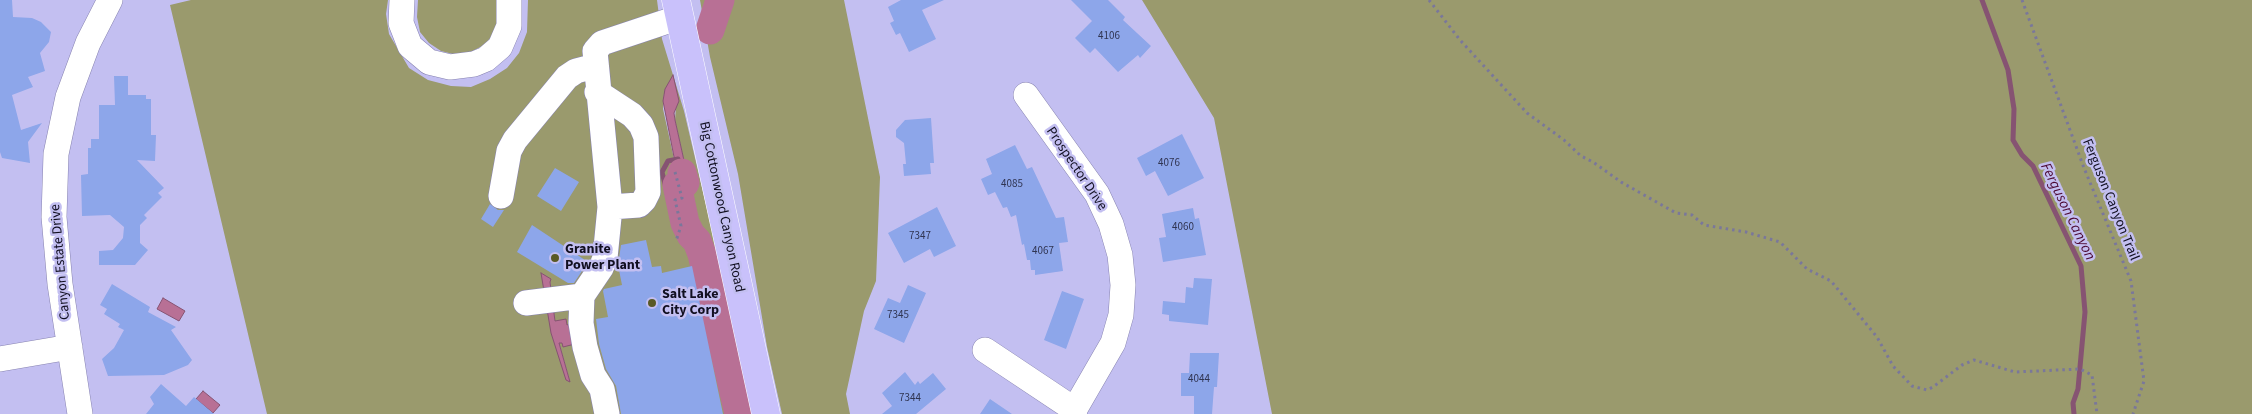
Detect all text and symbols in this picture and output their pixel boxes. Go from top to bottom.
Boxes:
house number: 4106 [1098,30,1120,44]
street label: Big Cottonwood Canyon Road [695,120,747,294]
street label: Prospector Drive [1042,124,1110,214]
street label: Ferguson Canyon Trail [2078,137,2142,263]
house number: 4076 [1158,157,1180,171]
water label: Ferguson Canyon [2036,160,2098,264]
house number: 4085 [1001,178,1023,192]
street label: Canyon Estate Drive [48,203,74,321]
house number: 4060 [1172,221,1194,235]
house number: 7347 [909,230,931,244]
place label: Granite Power Plant [565,242,640,274]
house number: 4067 [1032,245,1054,259]
marker: Granite Power Plant [549,252,561,264]
place label: Salt Lake City Corp [662,287,719,320]
marker: Salt Lake City Corp [646,297,658,309]
house number: 7345 [887,309,909,323]
house number: 4044 [1188,373,1210,387]
house number: 7344 [899,392,921,406]

